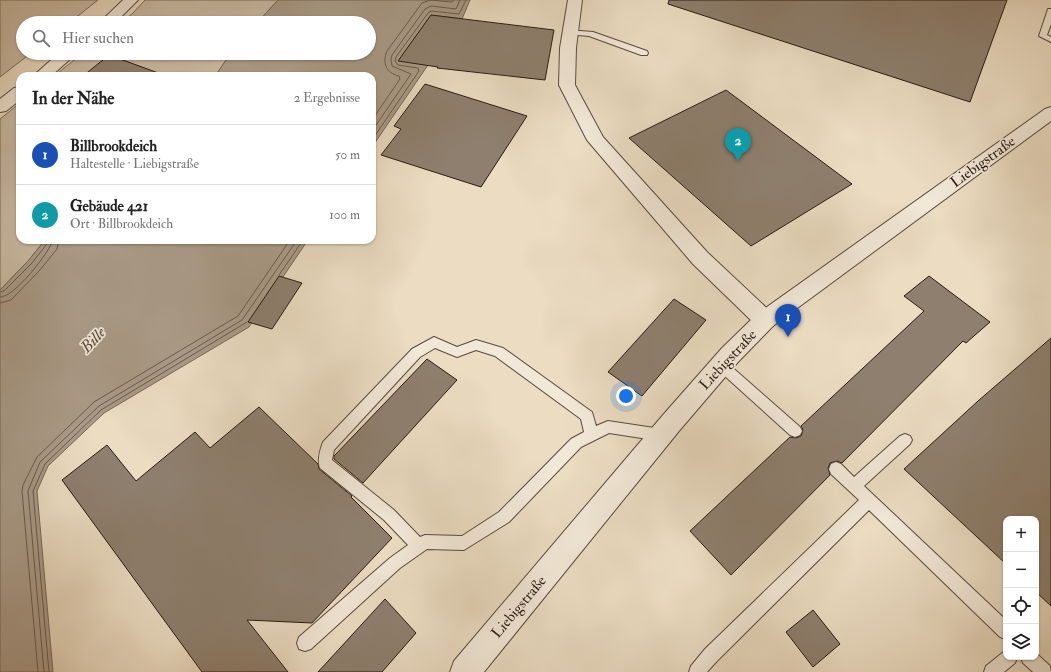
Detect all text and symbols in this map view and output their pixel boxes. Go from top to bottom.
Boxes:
search box [16,16,376,60]
icon: search [30,27,52,49]
text: Hier suchen [62,29,134,48]
text: In der Nähe [32,88,114,109]
text: 2 Ergebnisse [294,90,360,106]
pin: 2 [725,128,751,161]
street label: Liebigstraße [947,132,1019,192]
text: Billbrookdeich [70,137,157,156]
text: 1 [43,147,47,163]
text: 50 m [335,147,360,163]
text: Haltestelle · Liebigstraße [70,156,199,172]
text: Gebäude 421 [70,197,148,216]
text: 2 [42,207,48,223]
text: 100 m [329,207,360,223]
text: Ort · Billbrookdeich [70,216,173,232]
pin: 1 [775,304,801,337]
water label: Bille [76,322,110,358]
street label: Liebigstraße [695,326,761,394]
your location [616,386,636,406]
map controls [1003,516,1039,660]
button: + [1003,516,1039,552]
button: − [1003,552,1039,588]
street label: Liebigstraße [487,572,551,642]
button: locate [1003,588,1039,624]
button: layers [1003,624,1039,660]

